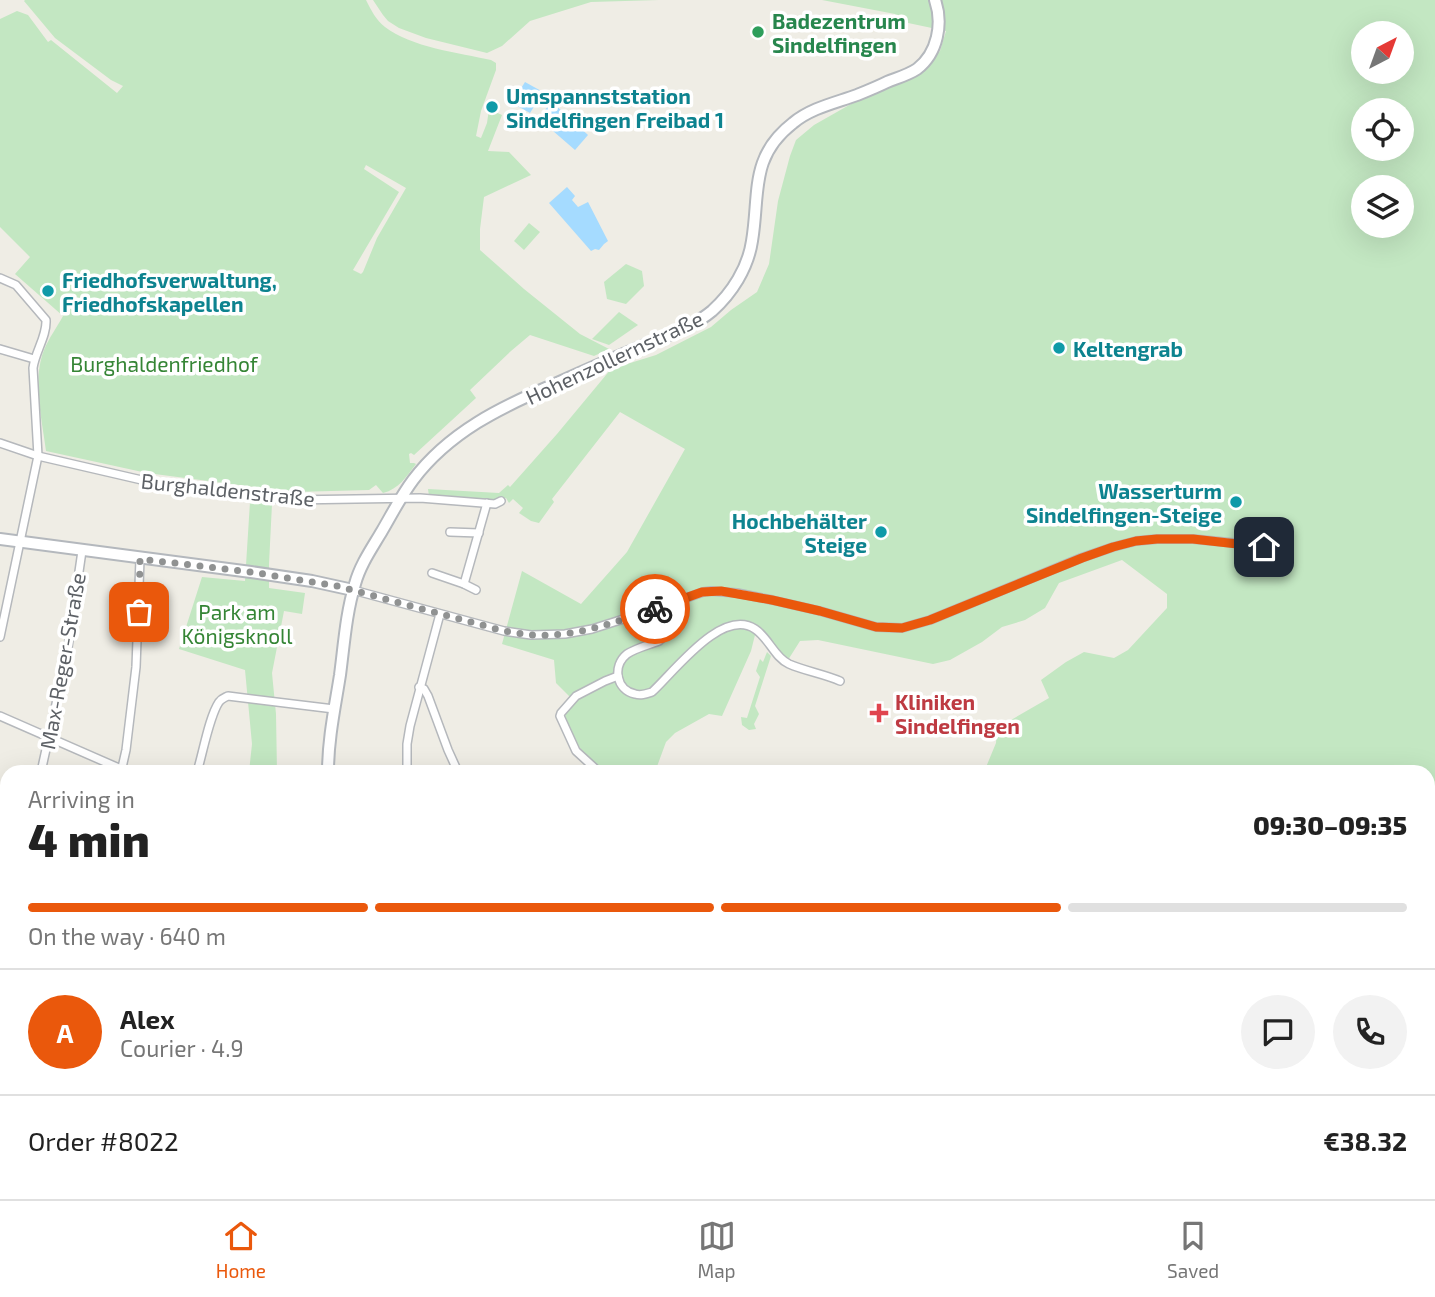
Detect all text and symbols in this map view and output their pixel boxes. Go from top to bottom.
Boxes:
place label: Badezentrum Sindelfingen [772,8,906,57]
north arrow [1351,21,1414,84]
map controls [1351,21,1414,238]
marker: Badezentrum Sindelfingen [750,24,766,40]
place label: Umspannststation Sindelfingen Freibad 1 [506,83,724,132]
button: locate [1351,98,1414,161]
marker: Umspannststation Sindelfingen Freibad 1 [484,99,500,115]
button: layers [1351,175,1414,238]
place label: Friedhofsverwaltung, Friedhofskapellen [62,267,277,316]
marker: Friedhofsverwaltung, Friedhofskapellen [40,283,56,299]
street label: Hohenzollernstraße [521,305,707,409]
place label: Keltengrab [1073,336,1183,361]
marker: Keltengrab [1051,340,1067,356]
park label: Burghaldenfriedhof [70,351,259,376]
street label: Burghaldenstraße [140,467,316,511]
place label: Wasserturm Sindelfingen-Steige [1026,478,1222,527]
marker: Wasserturm Sindelfingen-Steige [1228,494,1244,510]
place label: Hochbehälter Steige [732,508,867,557]
pin [1234,517,1294,577]
marker: Hochbehälter Steige [873,524,889,540]
icon: home [1245,528,1283,566]
street label: Max-Reger-Straße [34,571,90,751]
courier [620,574,690,644]
pin [109,582,169,642]
icon: bike [636,590,674,628]
icon: bag [120,593,158,631]
park label: Park am Königsknoll [181,599,293,648]
place label: Kliniken Sindelfingen [895,689,1020,738]
marker: Kliniken Sindelfingen [869,703,889,723]
text: Arriving in [28,785,135,813]
text: 09:30–09:35 [1253,809,1407,840]
text: 4 min [28,811,150,866]
text: On the way · 640 m [28,922,226,950]
button: chat [1241,995,1315,1069]
button: phone [1333,995,1407,1069]
text: Alex [120,1003,175,1034]
text: A [57,1017,73,1048]
text: Courier · 4.9 [120,1034,244,1062]
text: Order #8022 [28,1125,179,1156]
text: €38.32 [1323,1125,1407,1156]
tab: Home [216,1217,266,1282]
tab: Map [698,1217,736,1282]
tab: Saved [1167,1217,1219,1282]

